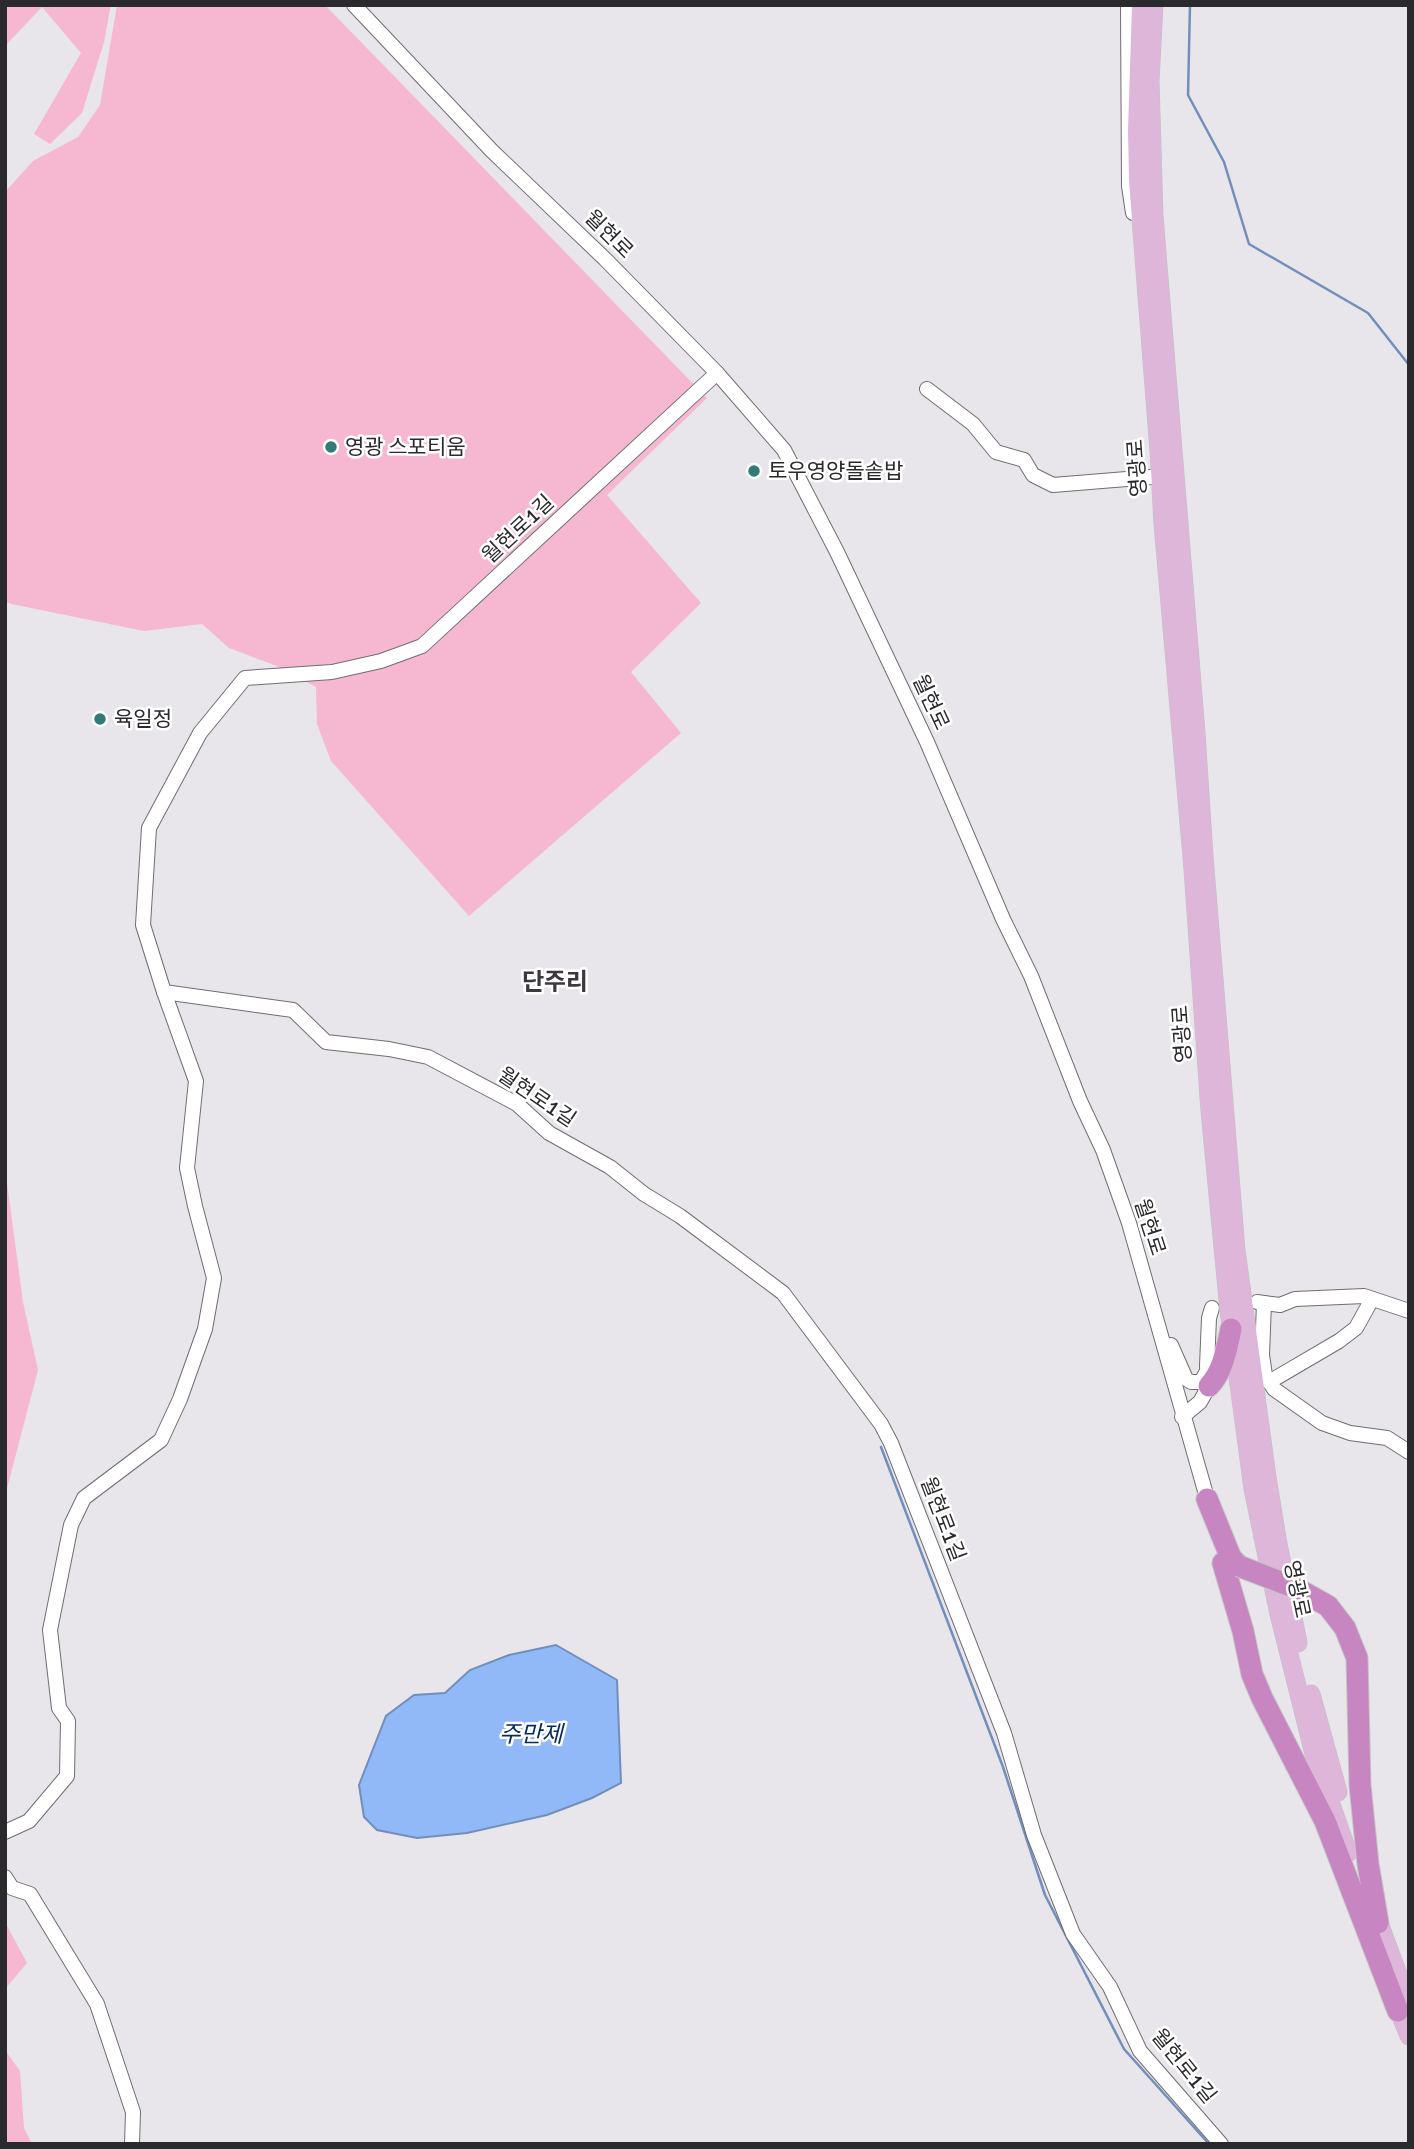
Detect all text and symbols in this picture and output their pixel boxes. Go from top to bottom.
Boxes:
street label: 월현로 [579,204,639,264]
place label: 영광 스포티움 [345,434,466,460]
street label: 영광로 [1122,438,1152,498]
marker: 영광 스포티움 [323,439,339,455]
place label: 토우영양돌솥밥 [768,458,903,484]
marker: 토우영양돌솥밥 [746,463,762,479]
street label: 월현로1길 [477,489,559,569]
street label: 월현로 [907,670,955,734]
place label: 육일정 [114,706,172,732]
marker: 육일정 [92,711,108,727]
district label: 단주리 [522,967,588,997]
street label: 영광로 [1167,1004,1197,1064]
street label: 월현로1길 [493,1061,581,1133]
street label: 월현로 [1129,1195,1171,1259]
street label: 월현로1길 [915,1473,971,1565]
street label: 영광로 [1278,1558,1316,1620]
water label: 주만제 [499,1720,566,1749]
street label: 월현로1길 [1146,2023,1222,2109]

